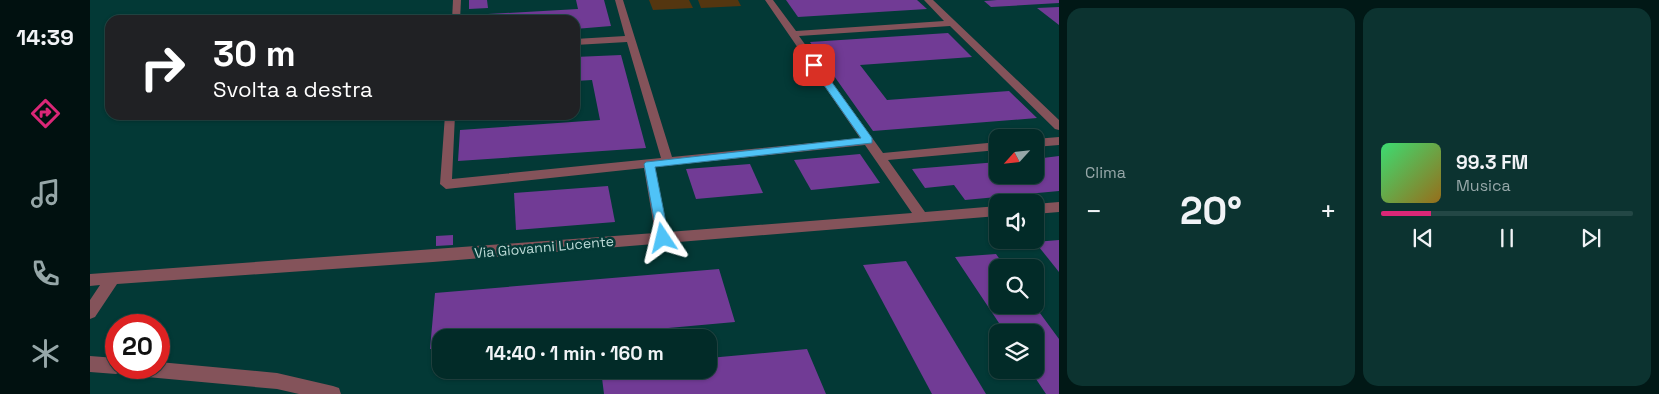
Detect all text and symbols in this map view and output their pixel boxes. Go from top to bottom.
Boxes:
text: 14:39 [16,23,74,51]
text: 30 m [213,32,296,76]
icon: right [130,35,195,100]
pin [793,44,835,86]
icon: arrive [800,51,828,79]
text: Svolta a destra [213,75,373,103]
icon: directions [28,96,63,131]
north arrow [989,129,1044,184]
map controls [989,129,1044,379]
text: 99.3 FM [1456,150,1528,175]
text: Clima [1085,162,1126,183]
text: Musica [1456,175,1511,196]
icon: music [28,176,63,211]
text: 20° [1180,187,1242,235]
text: − [1085,193,1102,229]
text: + [1320,193,1337,229]
button: sound [989,194,1044,249]
position arrow [636,211,688,263]
icon: previous [1409,224,1437,252]
icon: pause [1493,224,1521,252]
icon: next [1577,224,1605,252]
street label: Via Giovanni Lucente [473,232,615,262]
icon: phone [28,256,63,291]
button: search [989,259,1044,314]
speed limit sign: 20 [105,314,170,379]
button: layers [989,324,1044,379]
icon: climate [28,336,63,371]
text: 14:40 · 1 min · 160 m [485,341,664,366]

